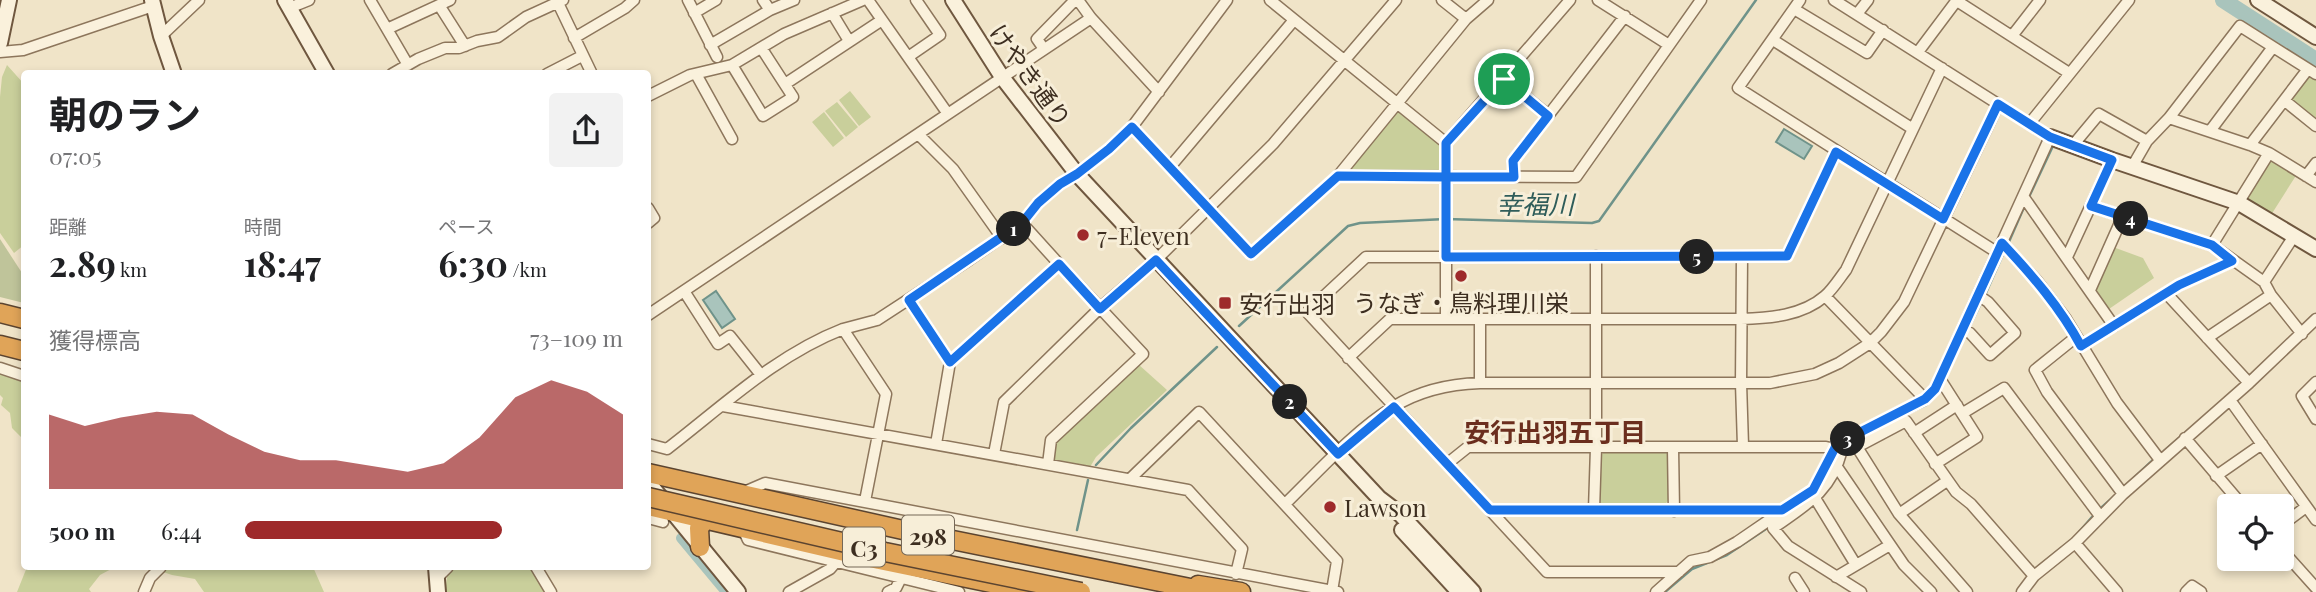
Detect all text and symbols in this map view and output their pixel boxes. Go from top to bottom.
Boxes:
street label: けやき通り [983,17,1079,133]
pin [1474,49,1534,109]
icon: arrive [1485,60,1523,98]
text: 朝のラン [49,88,201,139]
button: share [549,93,623,167]
text: 07:05 [49,140,102,171]
water label: 幸福川 [1496,186,1577,221]
pin: 4 [2114,202,2148,236]
text: 4 [2125,205,2136,231]
pin: 1 [996,212,1032,246]
text: 距離 [49,213,87,239]
text: 時間 [244,213,282,239]
text: ペース [438,213,494,239]
text: 1 [1010,215,1017,241]
place label: 7-Eleven [1097,219,1190,251]
marker: 7-Eleven [1075,227,1091,243]
text: 2.89 [49,239,116,286]
text: 18:47 [244,239,321,286]
text: 6:30 [438,239,508,286]
pin: 5 [1680,240,1714,274]
text: 5 [1692,243,1701,269]
text: km [116,256,147,282]
text: /km [508,256,547,282]
marker: うなぎ・鳥料理川栄 [1453,268,1469,284]
place label: うなぎ・鳥料理川栄 [1353,286,1569,318]
place label: 安行出羽 [1239,287,1335,319]
marker: 安行出羽 [1217,295,1233,311]
text: 73–109 m [530,322,623,353]
text: 獲得標高 [49,324,141,355]
pin: 2 [1272,384,1308,420]
text: 2 [1285,388,1294,414]
district label: 安行出羽五丁目 [1464,414,1646,449]
pin: 3 [1830,422,1866,457]
text: 3 [1843,425,1852,451]
place label: Lawson [1344,491,1426,523]
map controls [2217,494,2294,571]
button: locate [2217,494,2294,571]
marker: Lawson [1322,499,1338,515]
text: 500 m [49,515,115,546]
text: 6:44 [161,515,202,546]
road number: 298 [902,516,954,554]
road number: C3 [843,527,885,566]

